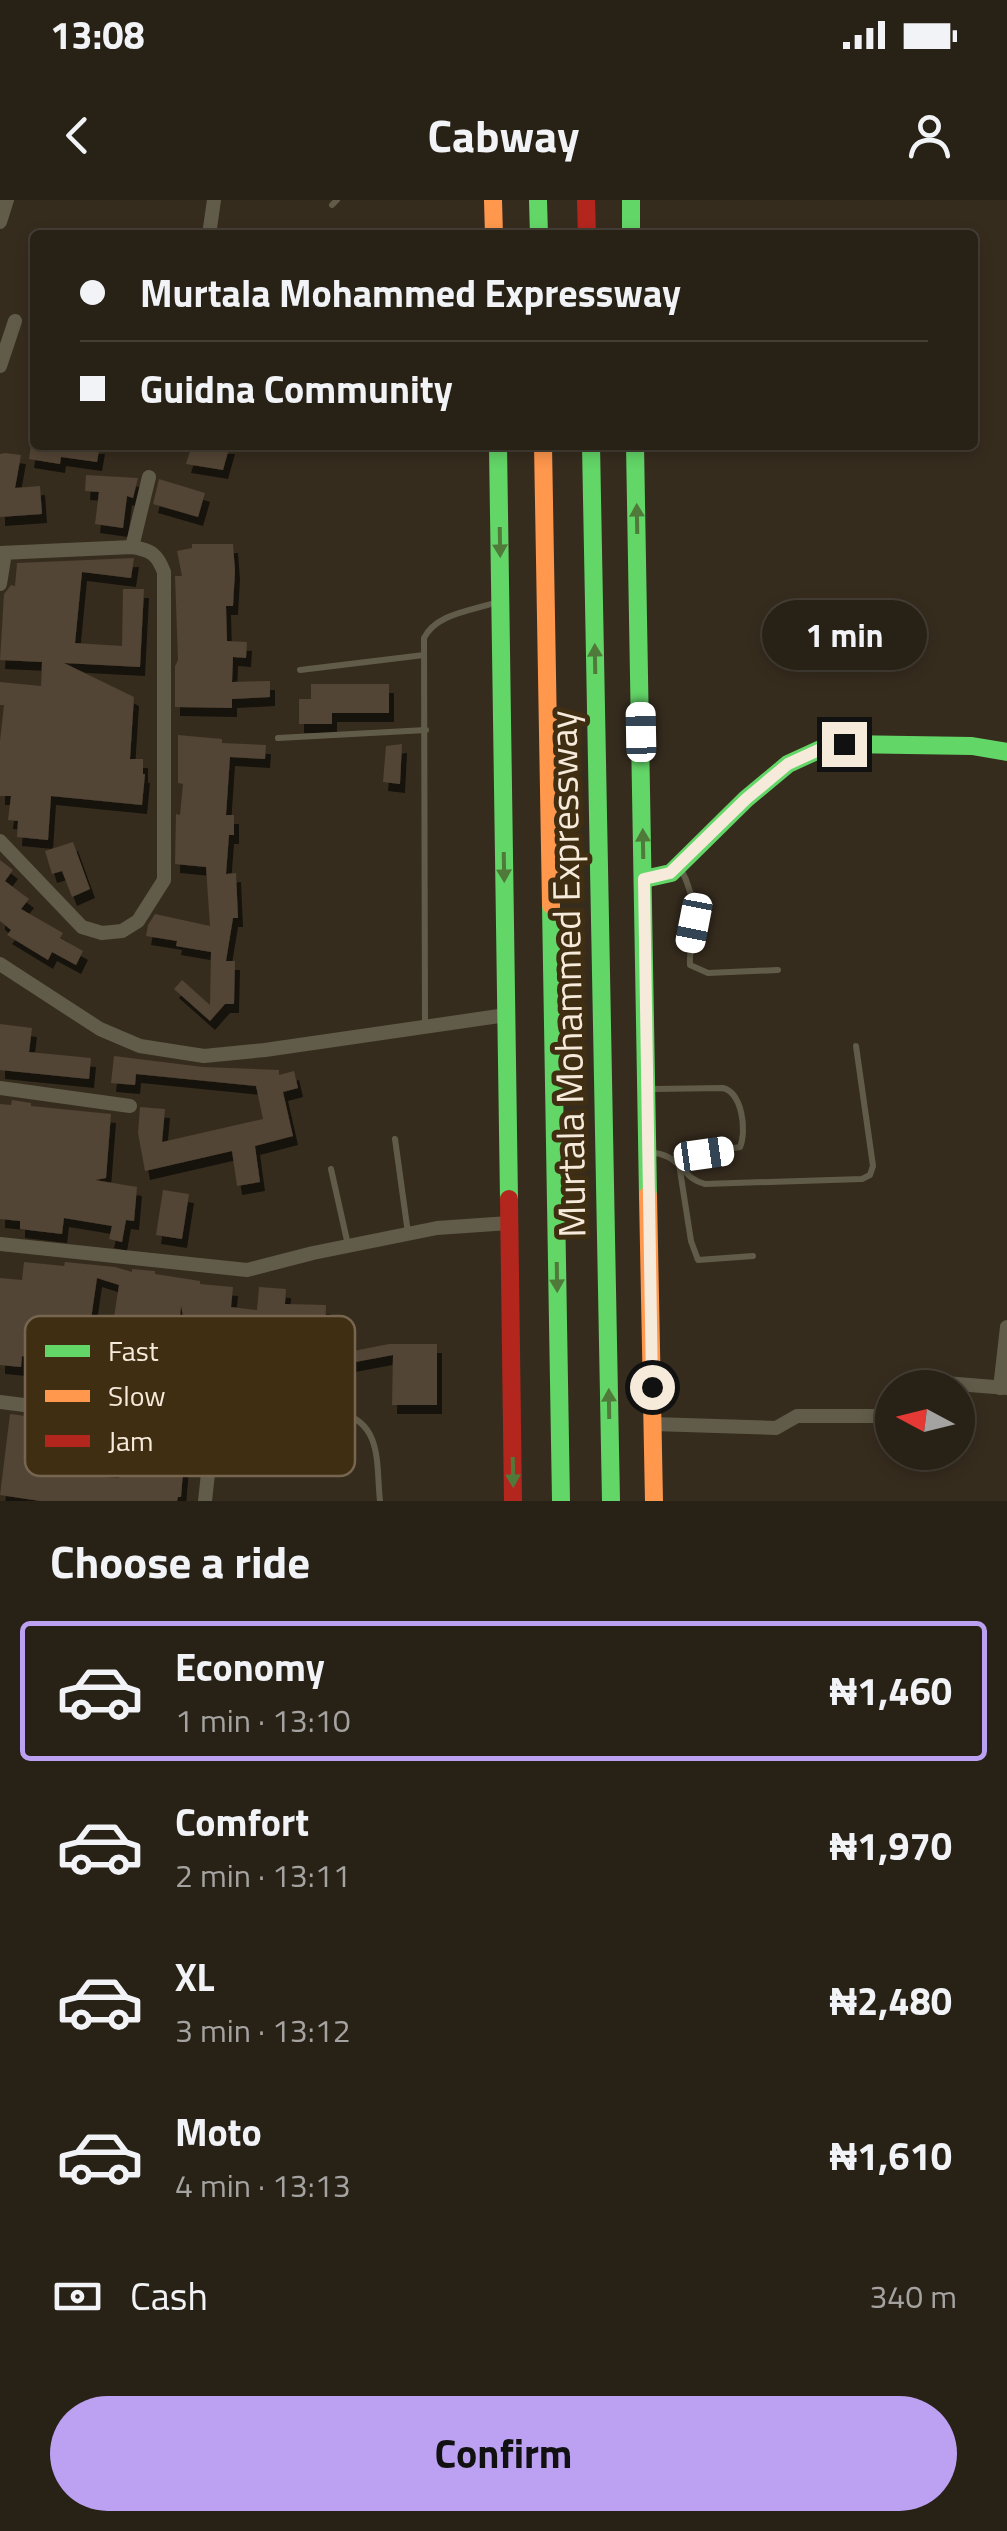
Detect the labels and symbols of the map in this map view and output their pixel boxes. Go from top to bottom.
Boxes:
one-way arrow [628,502,644,534]
one-way arrow [492,527,508,559]
callout: 1 min [762,599,926,669]
one-way arrow [586,642,602,674]
car [625,702,657,762]
street label: Murtala Mohammed Expressway [533,710,601,1238]
route end [822,722,867,767]
one-way arrow [635,827,651,859]
one-way arrow [497,852,513,884]
car [674,891,714,955]
car [672,1135,736,1173]
one-way arrow [549,1262,565,1294]
legend [25,1316,355,1476]
text: Fast [108,1329,159,1372]
route start [630,1365,675,1410]
north arrow [875,1370,975,1470]
text: Slow [108,1374,166,1417]
one-way arrow [601,1387,617,1419]
text: Jam [108,1419,154,1462]
one-way arrow [505,1457,521,1489]

